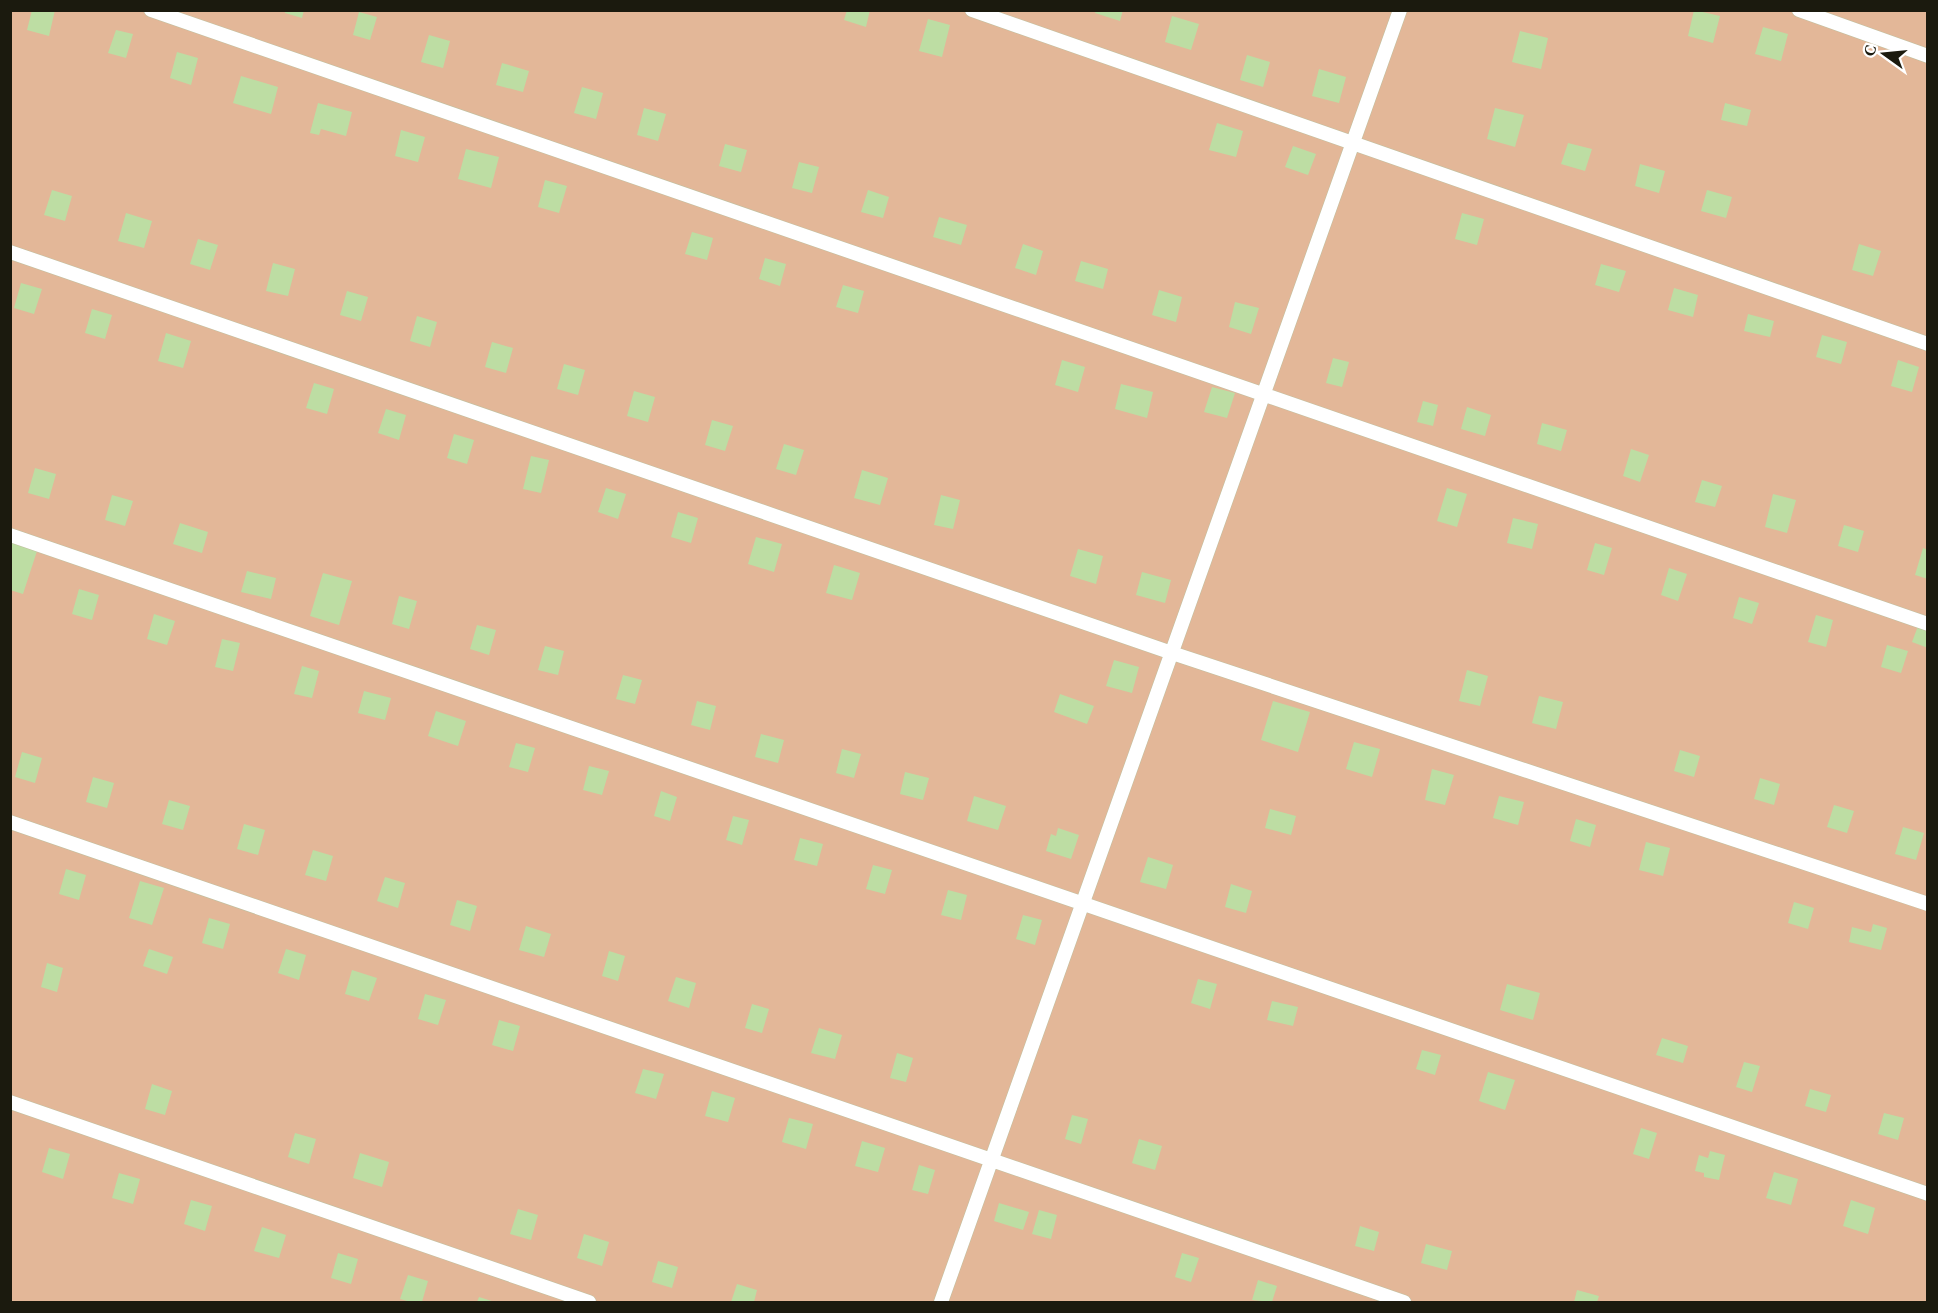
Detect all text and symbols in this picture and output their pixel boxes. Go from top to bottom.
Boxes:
north arrow [1854,24,1914,84]
text: С [1857,42,1884,59]

